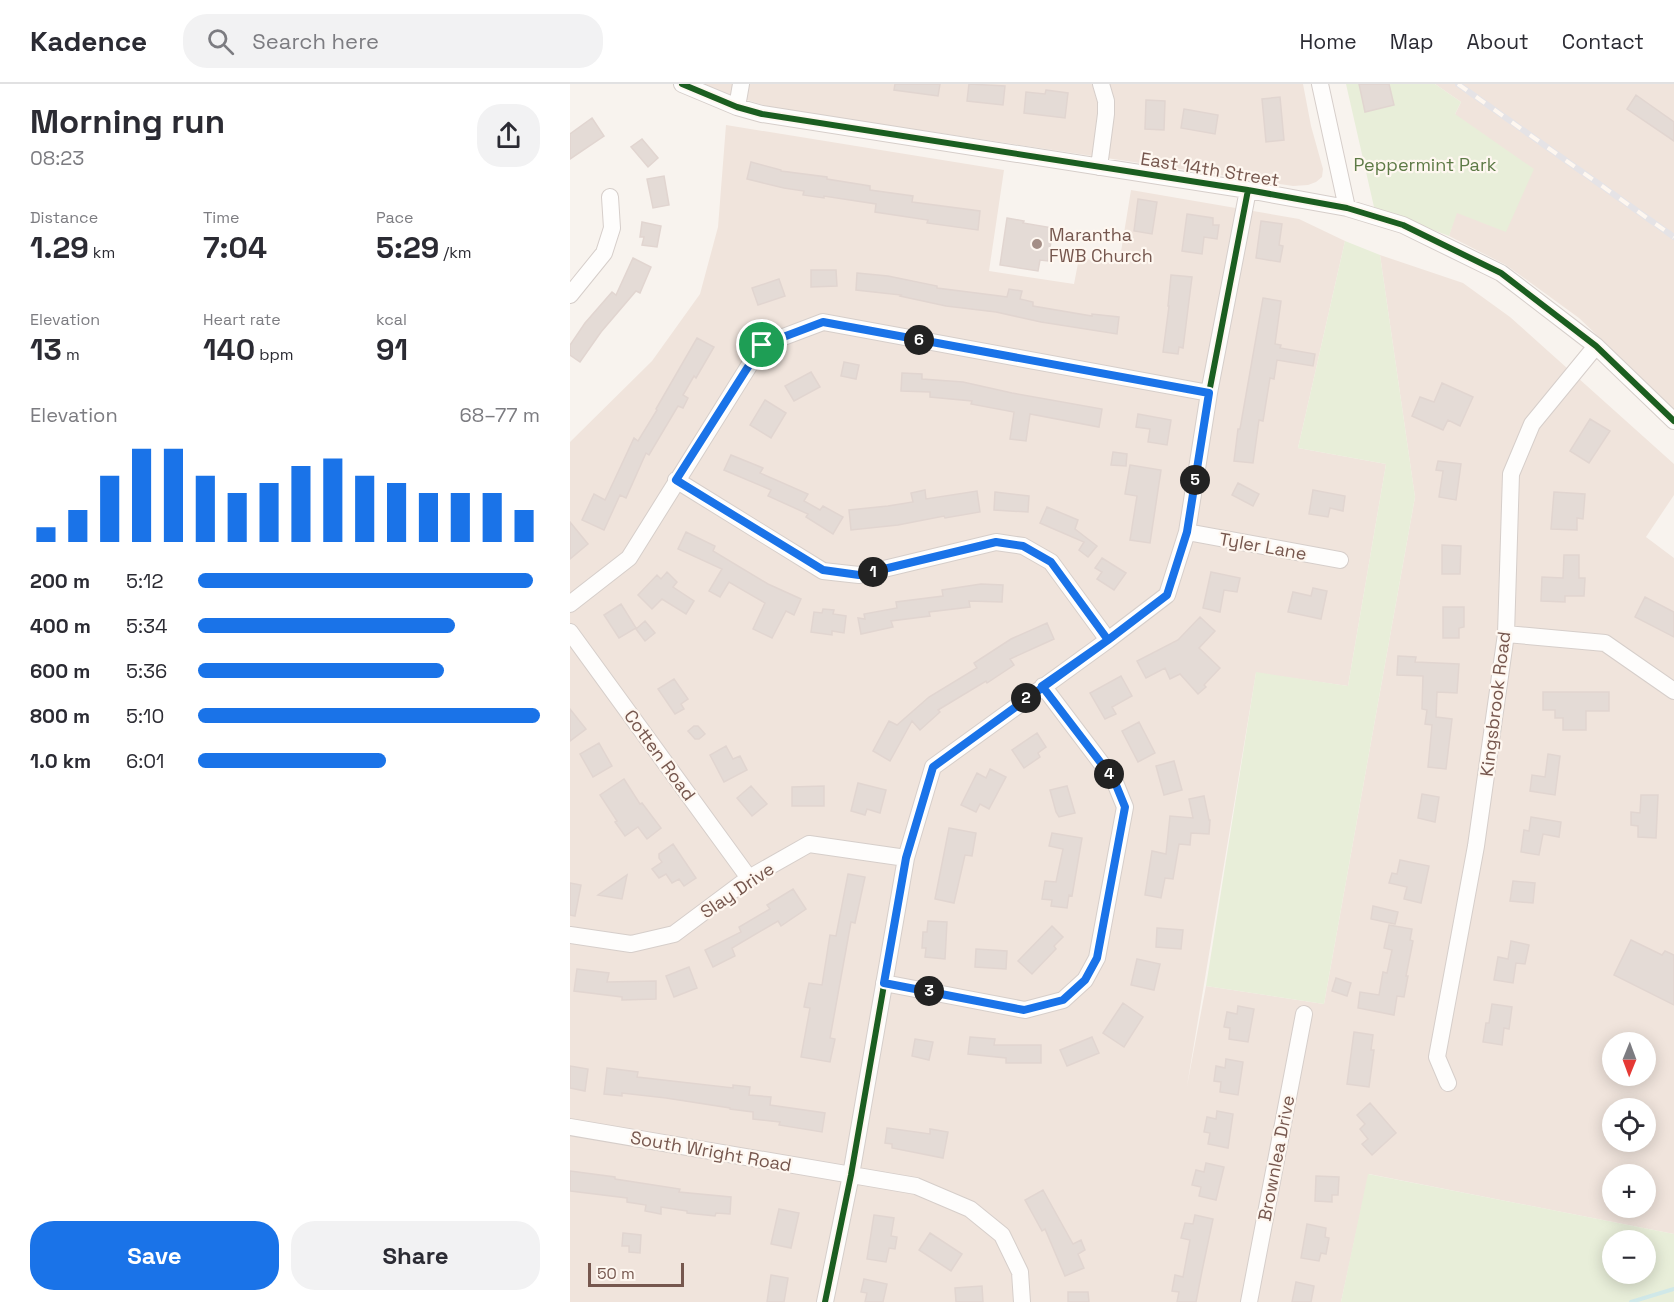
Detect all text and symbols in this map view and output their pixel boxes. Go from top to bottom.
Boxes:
search box [183,14,603,68]
text: Kadence [30,23,147,59]
icon: search [204,25,237,58]
text: Search here [252,27,379,55]
text: Home [1299,28,1357,55]
text: Map [1390,28,1434,55]
text: About [1467,28,1529,55]
text: Contact [1562,28,1644,55]
text: Morning run [30,101,225,143]
button: share [477,104,540,167]
text: 08:23 [30,145,84,171]
street label: East 14th Street [1139,147,1281,191]
park label: Peppermint Park [1354,153,1497,176]
text: Distance [30,207,98,228]
text: Time [203,207,239,228]
text: Pace [376,207,413,228]
place label: Marantha FWB Church [1049,223,1153,267]
text: 1.29 [30,228,89,267]
text: 7:04 [203,228,267,267]
text: 5:29 [376,228,439,267]
marker: Marantha FWB Church [1030,237,1044,251]
text: km [89,242,115,263]
text: /km [439,242,472,263]
text: Elevation [30,309,100,330]
text: Heart rate [203,309,281,330]
text: kcal [376,309,407,330]
pin [736,319,787,370]
pin: 6 [904,325,934,355]
icon: arrive [745,328,778,361]
text: 6 [914,329,924,350]
text: 13 [30,330,62,369]
text: 140 [203,330,255,369]
text: 91 [376,330,408,369]
text: m [62,344,80,365]
text: bpm [255,344,294,365]
text: Elevation [30,402,118,428]
text: 68–77 m [459,402,540,428]
pin: 5 [1180,465,1210,495]
text: 5 [1190,469,1200,490]
street label: Tyler Lane [1217,527,1309,565]
pin: 1 [858,557,888,587]
text: 1 [869,561,877,582]
text: 200 m [30,568,90,594]
text: 5:12 [126,568,163,594]
text: 400 m [30,613,91,639]
text: 5:34 [126,613,168,639]
street label: Kingsbrook Road [1475,630,1515,778]
text: 600 m [30,658,90,684]
text: 5:36 [126,658,167,684]
pin: 2 [1011,683,1041,713]
text: 2 [1021,687,1031,708]
text: 800 m [30,703,90,729]
text: 5:10 [126,703,164,729]
street label: Cotten Road [619,705,701,805]
text: 1.0 km [30,748,91,774]
text: 6:01 [126,748,164,774]
pin: 4 [1094,759,1124,789]
text: 4 [1104,763,1114,784]
street label: Slay Drive [696,857,778,923]
pin: 3 [914,976,944,1006]
text: 3 [924,980,934,1001]
north arrow [1602,1032,1656,1086]
map controls [1602,1032,1656,1284]
street label: Brownlea Drive [1253,1093,1299,1223]
button: locate [1602,1098,1656,1152]
street label: South Wright Road [629,1125,793,1177]
button: + [1602,1164,1656,1218]
button: Save [30,1221,279,1290]
button: Share [291,1221,540,1290]
button: − [1602,1230,1656,1284]
scale bar [588,1260,684,1288]
text: 50 m [597,1263,635,1284]

